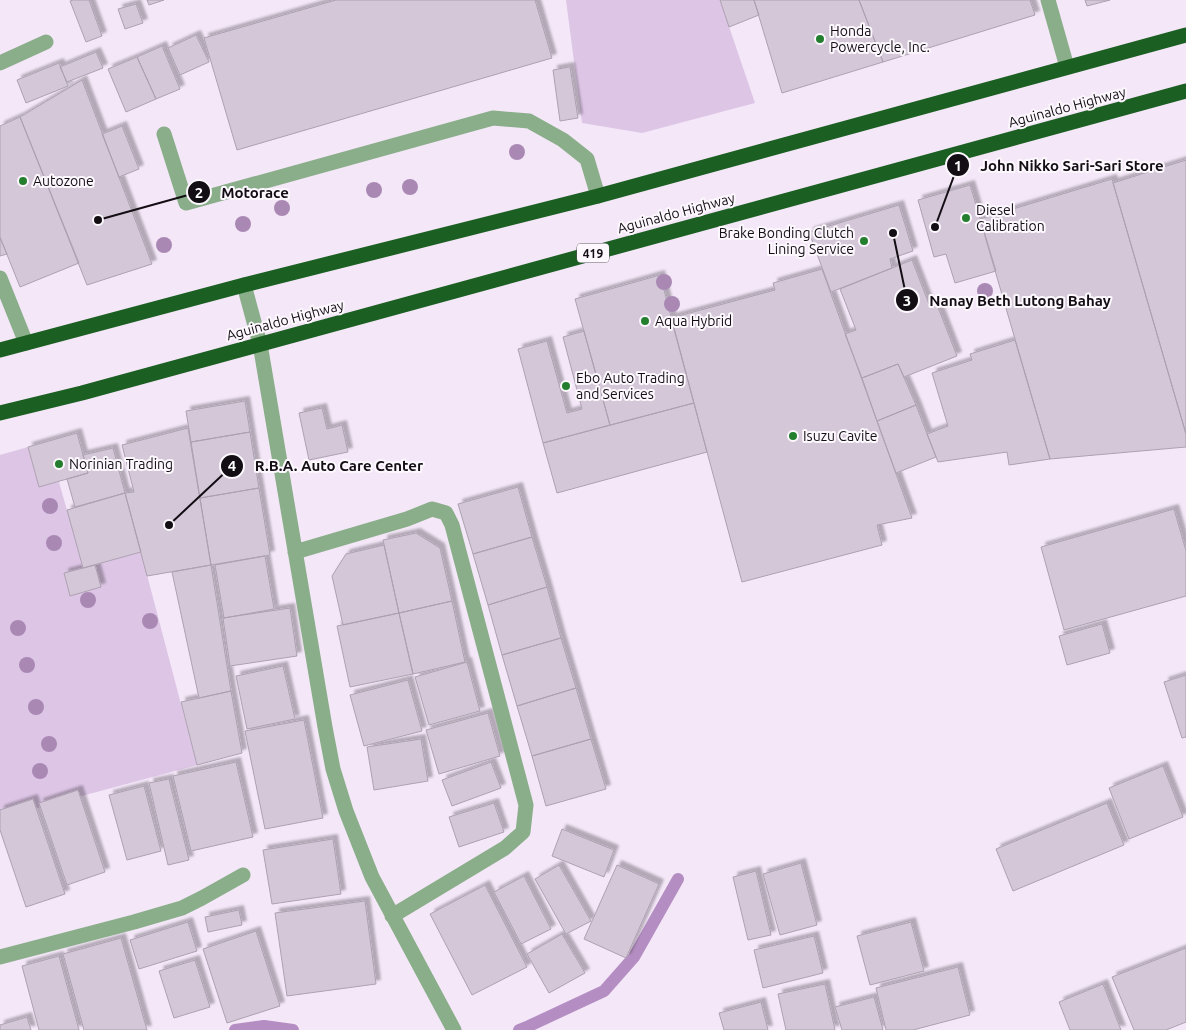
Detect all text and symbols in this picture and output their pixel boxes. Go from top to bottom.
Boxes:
place label: Honda Powercycle, Inc. [830,23,930,55]
marker: Honda Powercycle, Inc. [814,33,826,45]
street label: Aguinaldo Highway [1007,84,1128,130]
callout: John Nikko Sari-Sari Store [946,150,1174,180]
text: 1 [954,157,962,174]
text: John Nikko Sari-Sari Store [980,157,1164,174]
place label: Autozone [33,173,94,189]
marker: Autozone [17,175,29,187]
callout: Motorace [186,177,299,207]
text: 2 [195,184,203,201]
text: Motorace [221,184,289,201]
street label: Aguinaldo Highway [616,190,737,236]
place label: Diesel Calibration [976,202,1045,234]
marker: Diesel Calibration [960,212,972,224]
place label: Brake Bonding Clutch Lining Service [719,225,854,257]
marker: Brake Bonding Clutch Lining Service [858,235,870,247]
road number: 419 [577,244,609,262]
callout: Nanay Beth Lutong Bahay [895,285,1121,315]
text: 3 [903,292,911,309]
text: Nanay Beth Lutong Bahay [929,292,1111,309]
street label: Aguinaldo Highway [225,297,346,343]
place label: Aqua Hybrid [655,313,732,329]
marker: Aqua Hybrid [639,315,651,327]
place label: Ebo Auto Trading and Services [576,370,685,402]
marker: Ebo Auto Trading and Services [560,380,572,392]
place label: Isuzu Cavite [803,428,878,444]
marker: Isuzu Cavite [787,430,799,442]
callout: R.B.A. Auto Care Center [220,451,433,481]
place label: Norinian Trading [69,456,173,472]
text: 4 [228,457,236,474]
text: R.B.A. Auto Care Center [255,457,424,474]
marker: Norinian Trading [53,458,65,470]

